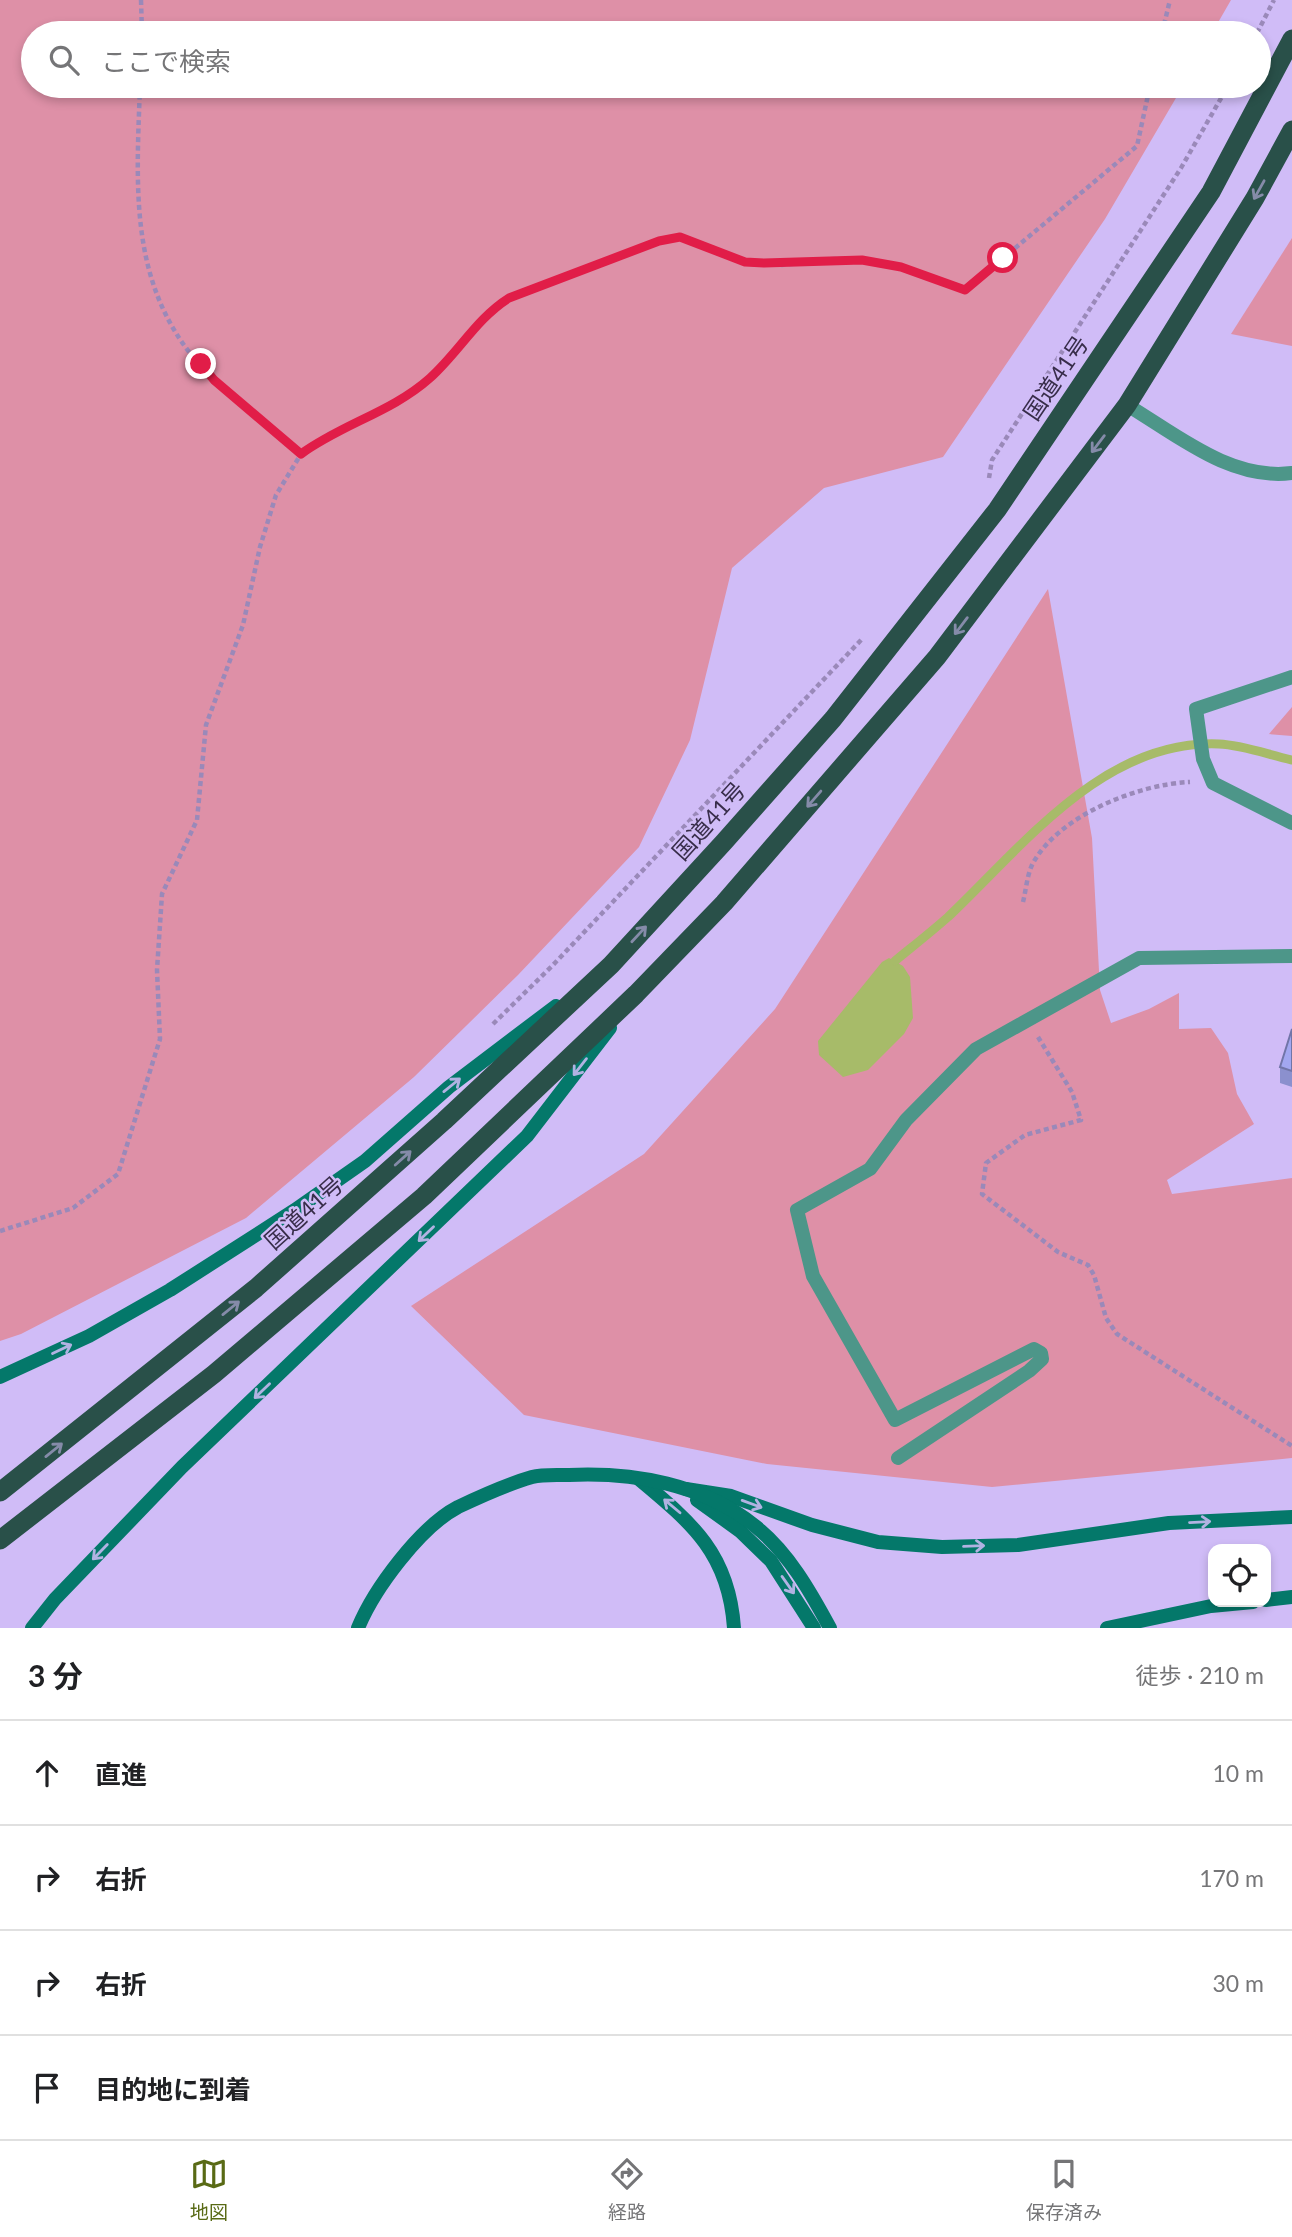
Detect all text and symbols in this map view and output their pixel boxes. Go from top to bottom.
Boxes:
search box [21,21,1271,98]
icon: search [45,41,83,79]
text: ここで検索 [101,45,231,77]
one-way arrow [1252,179,1266,199]
route start [987,242,1018,273]
street label: 国道41号 [1017,330,1094,425]
route end [185,348,216,379]
one-way arrow [1091,434,1105,453]
one-way arrow [954,616,969,634]
street label: 国道41号 [666,775,751,865]
one-way arrow [806,790,822,808]
one-way arrow [630,926,647,943]
one-way arrow [572,1057,587,1076]
one-way arrow [442,1077,461,1092]
one-way arrow [393,1150,411,1166]
street label: 国道41号 [258,1170,348,1255]
one-way arrow [418,1226,435,1243]
one-way arrow [222,1300,240,1316]
one-way arrow [51,1341,72,1355]
one-way arrow [254,1383,271,1400]
one-way arrow [44,1442,62,1458]
one-way arrow [663,1499,681,1514]
one-way arrow [741,1499,763,1511]
one-way arrow [1188,1515,1211,1528]
one-way arrow [962,1539,985,1553]
one-way arrow [92,1543,109,1560]
map controls [1208,1544,1271,1607]
button: locate [1208,1544,1271,1607]
one-way arrow [781,1575,795,1595]
text: 3 分 [28,1657,83,1693]
text: 徒歩 · 210 m [1135,1661,1264,1689]
icon: ahead [28,1754,66,1792]
text: 直進 [95,1758,147,1790]
text: 10 m [1213,1759,1264,1787]
icon: right [28,1859,66,1897]
text: 右折 [95,1863,147,1895]
text: 170 m [1199,1864,1264,1892]
icon: right [28,1964,66,2002]
text: 右折 [95,1968,147,2000]
text: 30 m [1213,1969,1264,1997]
icon: arrive [28,2069,66,2107]
text: 目的地に到着 [95,2073,251,2105]
tab: 地図 [190,2155,228,2224]
tab: 経路 [608,2155,646,2224]
tab: 保存済み [1026,2155,1102,2224]

